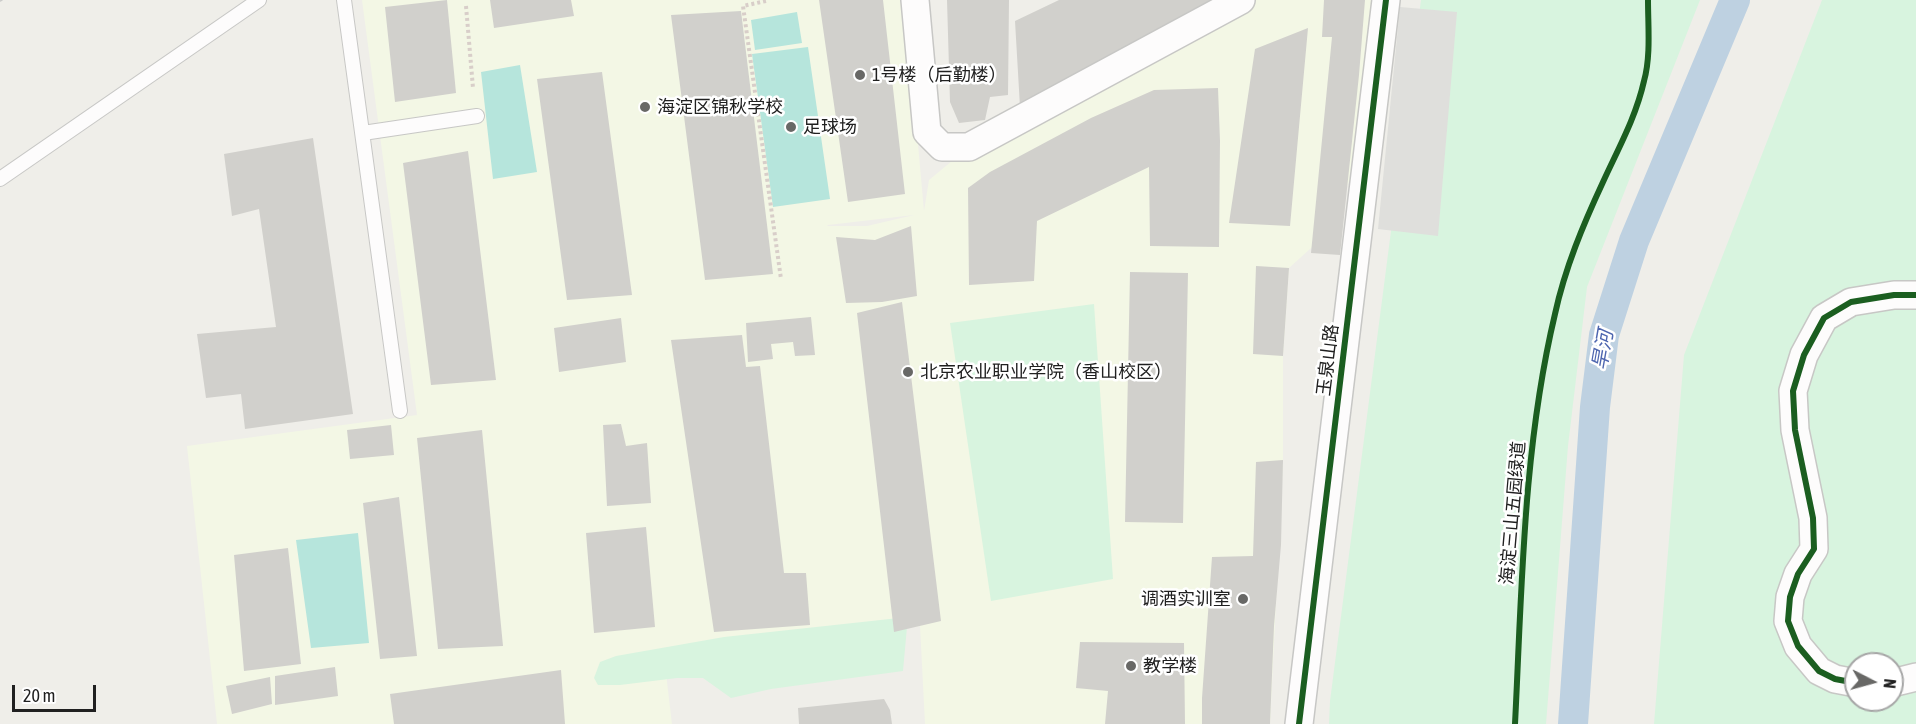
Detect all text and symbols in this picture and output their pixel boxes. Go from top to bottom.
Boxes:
place label: 1号楼（后勤楼） [872,64,1006,86]
marker: 1号楼（后勤楼） [853,68,867,82]
place label: 海淀区锦秋学校 [657,96,783,118]
marker: 海淀区锦秋学校 [638,100,652,114]
place label: 足球场 [803,116,857,138]
marker: 足球场 [784,120,798,134]
street label: 玉泉山路 [1313,323,1343,397]
water label: 旱河 [1588,328,1618,372]
place label: 北京农业职业学院（香山校区） [920,361,1172,383]
marker: 北京农业职业学院（香山校区） [901,365,915,379]
street label: 海淀三山五园绿道 [1496,440,1530,586]
place label: 调酒实训室 [1141,588,1231,610]
marker: 调酒实训室 [1236,592,1250,606]
north arrow [1844,652,1904,712]
place label: 教学楼 [1143,655,1197,677]
marker: 教学楼 [1124,659,1138,673]
scale bar [15,673,99,711]
text: N [1880,678,1899,689]
text: 20 m [23,685,55,706]

